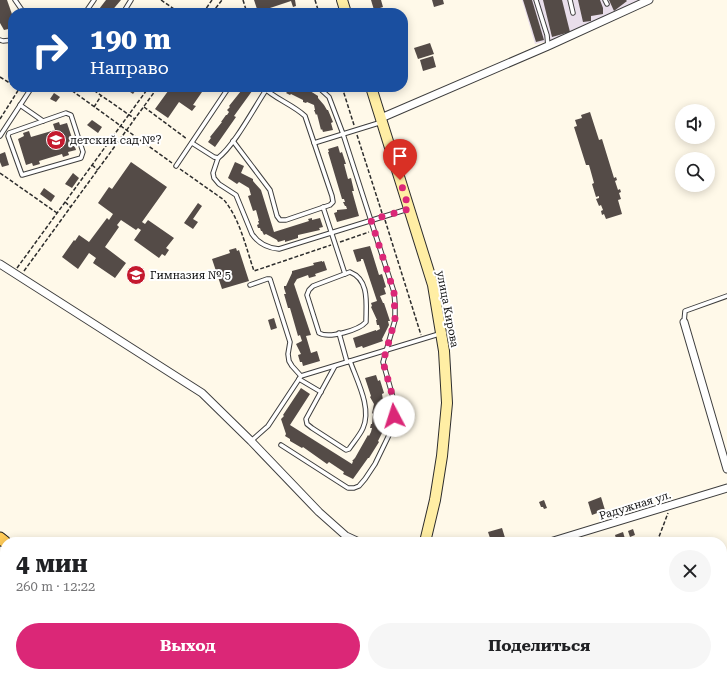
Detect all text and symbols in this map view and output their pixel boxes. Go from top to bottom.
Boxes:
text: 190 m [90,23,171,56]
icon: right [24,24,76,76]
text: Направо [90,57,169,78]
map controls [675,104,715,192]
button: sound [675,104,715,144]
school or university icon: детский сад №? [45,129,67,151]
place label: детский сад №? [70,134,162,147]
pin [383,139,417,180]
icon: arrive [389,145,411,167]
button: search [675,152,715,192]
school or university icon: Гимназия № 5 [125,264,147,286]
place label: Гимназия № 5 [150,269,231,282]
street label: улица Кирова [434,270,461,349]
position arrow [373,395,415,437]
street label: Радужная ул. [598,488,673,523]
text: 4 мин [16,550,88,578]
button: close [669,550,711,592]
text: 260 m · 12:22 [16,579,95,594]
button: Выход [16,623,360,669]
button: Поделиться [368,623,711,669]

